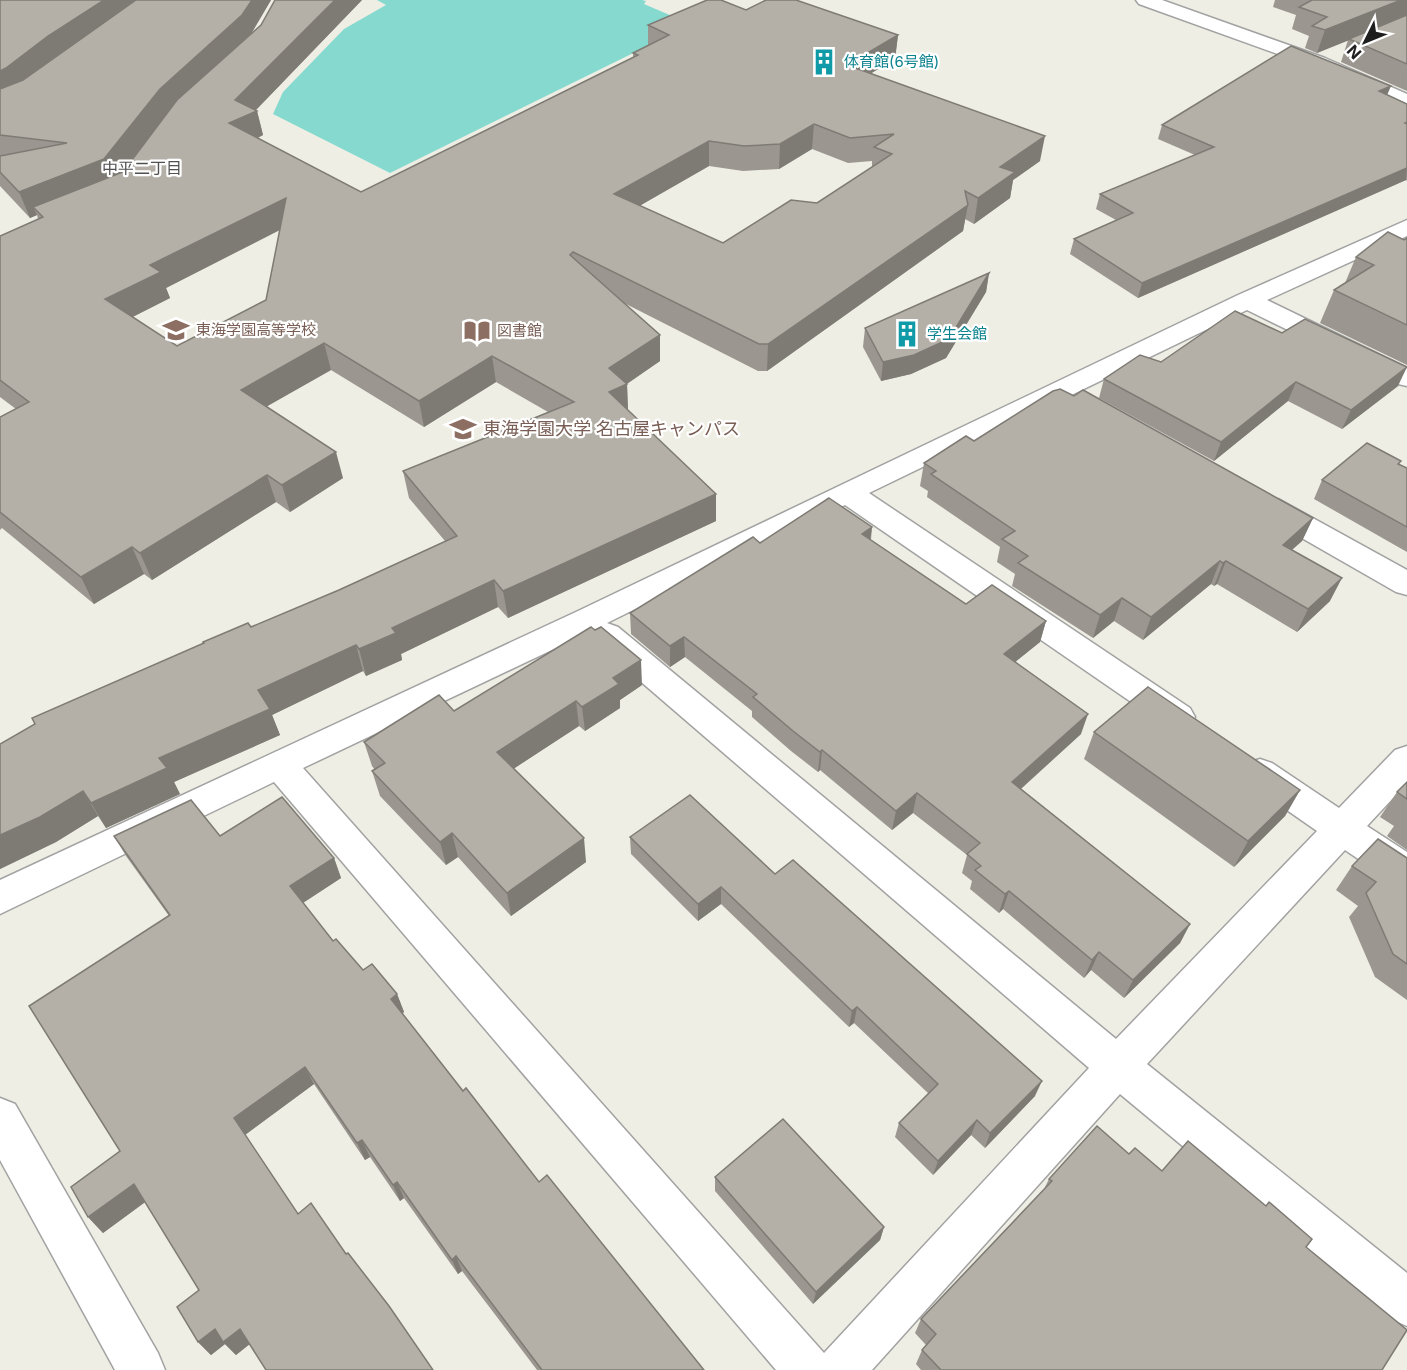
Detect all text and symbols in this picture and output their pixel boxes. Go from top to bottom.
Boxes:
north arrow [1335,12,1395,72]
text: N [1343,41,1366,64]
building icon: 体育館(6号館) [809,47,839,77]
place label: 体育館(6号館) [844,52,939,71]
district label: 中平二丁目 [102,158,182,178]
school or university icon: 東海学園高等学校 [161,315,191,345]
library icon: 図書館 [462,316,492,346]
building icon: 学生会館 [892,319,922,349]
place label: 東海学園高等学校 [196,320,316,339]
place label: 図書館 [497,321,542,340]
place label: 学生会館 [927,324,987,343]
school or university icon: 東海学園大学 名古屋キャンパス [448,414,478,444]
place label: 東海学園大学 名古屋キャンパス [483,418,740,439]

